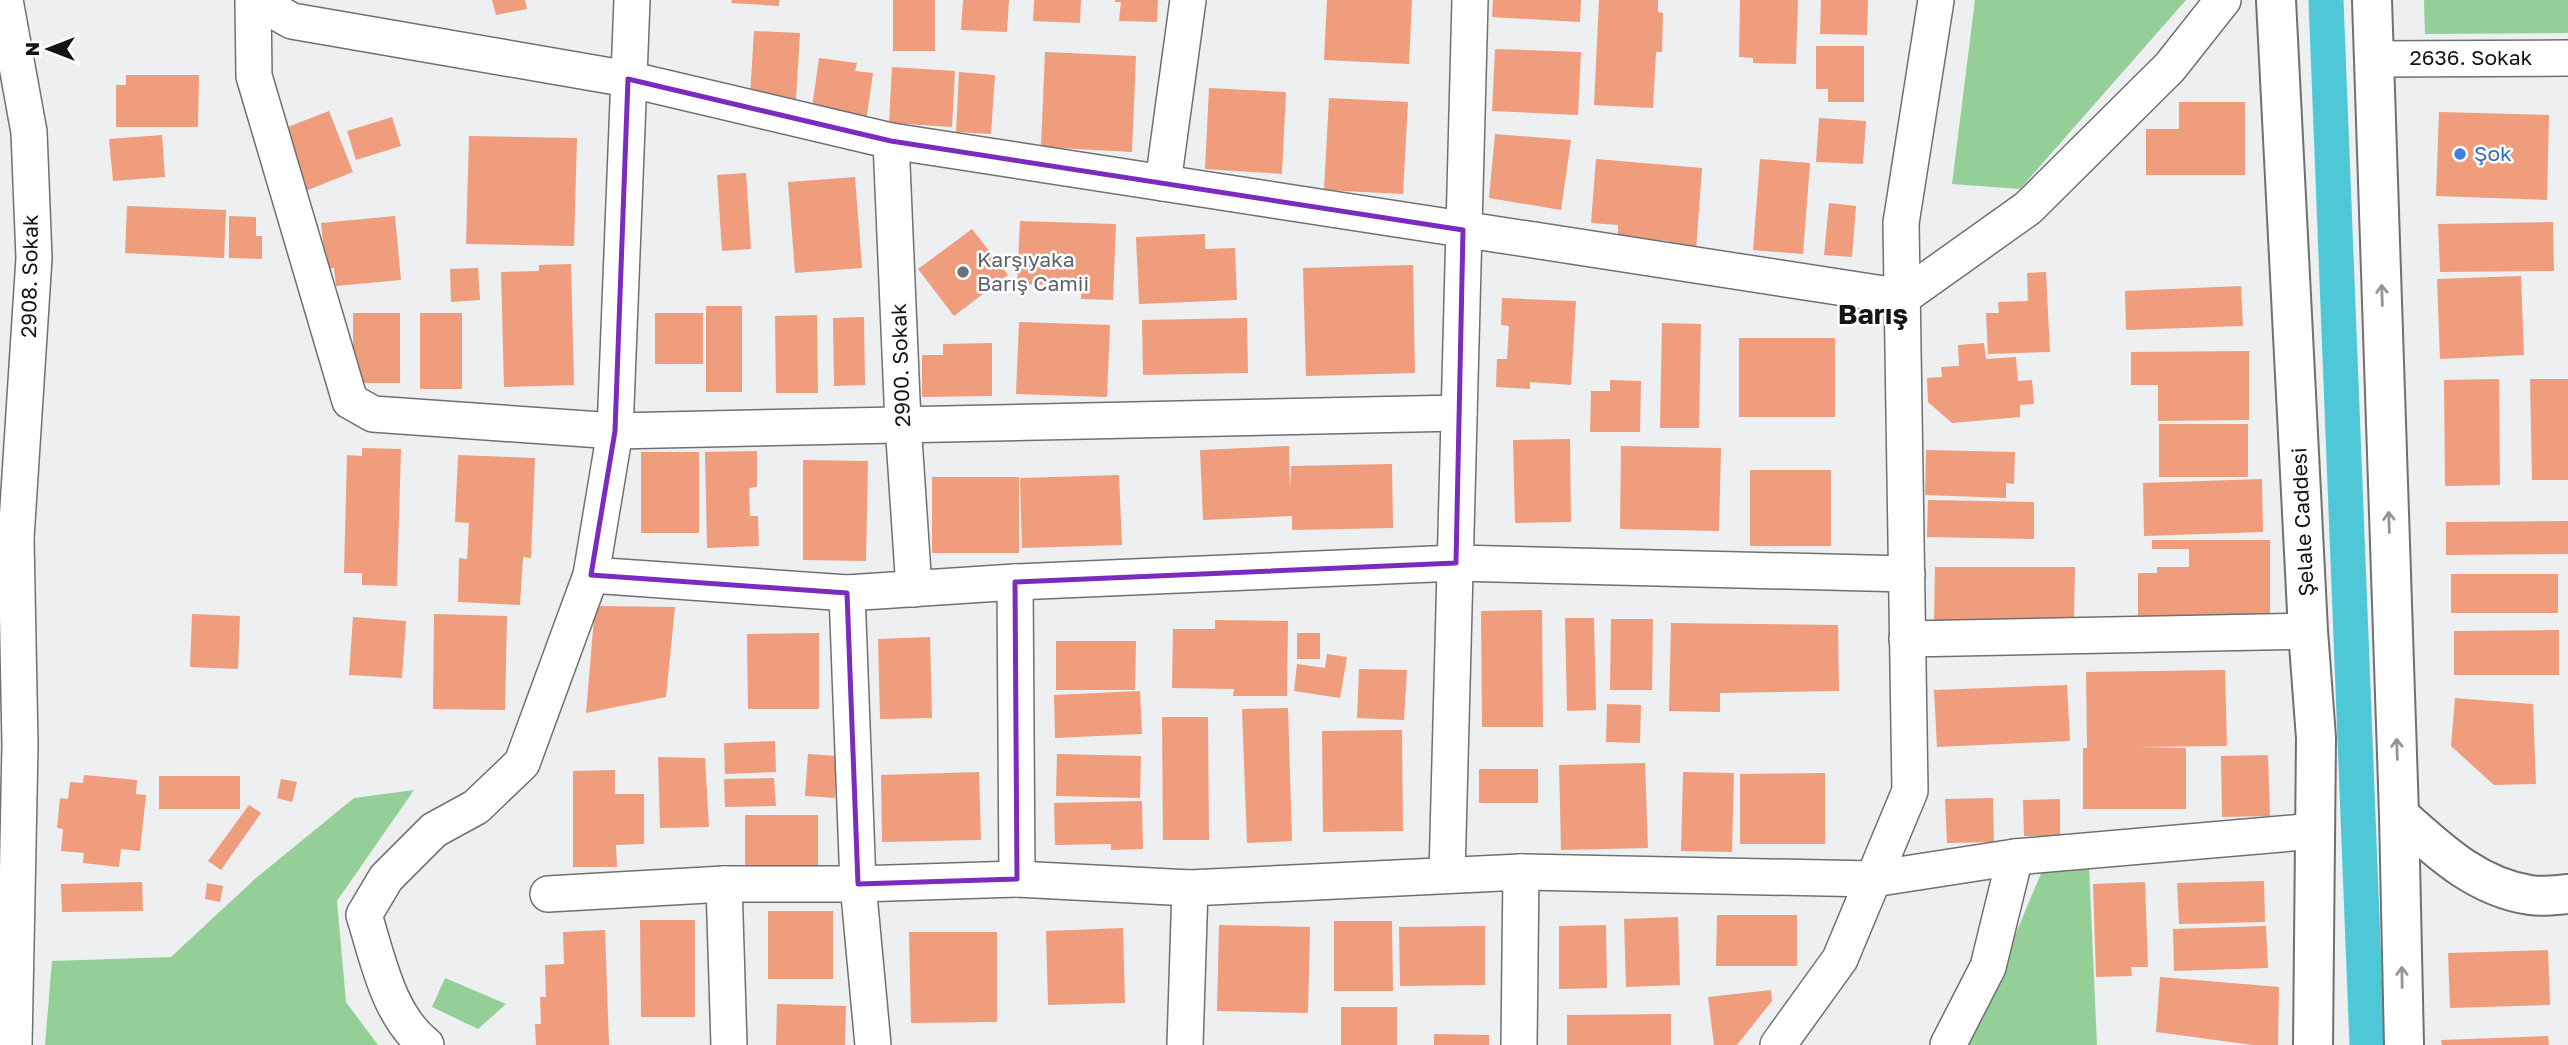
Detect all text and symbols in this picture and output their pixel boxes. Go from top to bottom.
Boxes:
north arrow [14,14,84,84]
text: N [20,42,43,56]
street label: 2636. Sokak [2410,44,2533,70]
place label: Şok [2474,140,2512,166]
marker: Şok [2452,146,2468,162]
street label: 2908. Sokak [15,214,43,338]
place label: Karşıyaka Barış Camii [977,246,1089,296]
marker: Karşıyaka Barış Camii [955,264,971,280]
one-way arrow [2375,283,2389,306]
district label: Barış [1838,297,1908,330]
street label: 2900. Sokak [885,303,915,427]
street label: Şelale Caddesi [2285,447,2319,597]
one-way arrow [2382,511,2396,534]
one-way arrow [2390,738,2403,761]
one-way arrow [2396,966,2409,989]

